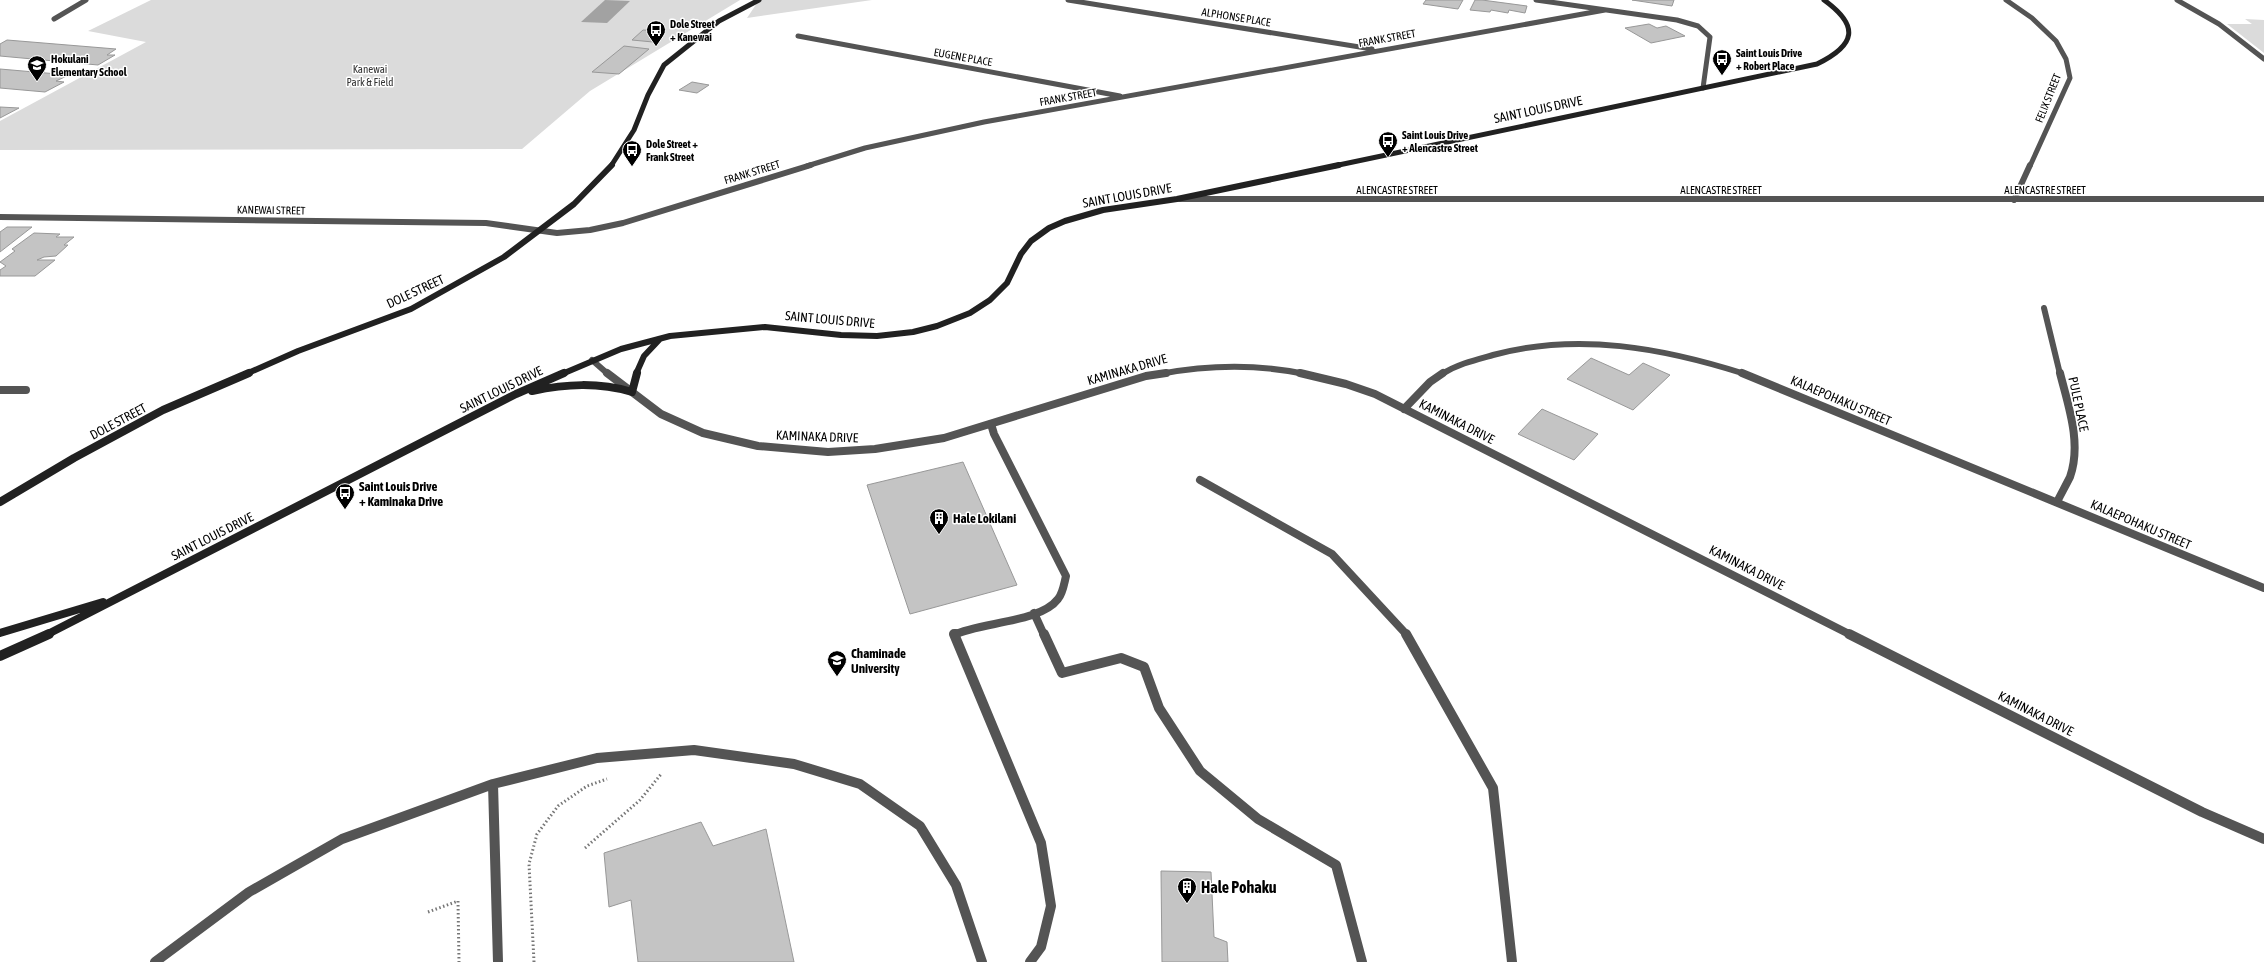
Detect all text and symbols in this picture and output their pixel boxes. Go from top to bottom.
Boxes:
street label: ALPHONSE PLACE [1201,6,1272,28]
place label: Dole Street + Kanewai [670,18,716,43]
bus stop icon: Dole Street + Kanewai [645,19,667,47]
street label: FRANK STREET [1357,27,1417,49]
street label: EUGENE PLACE [933,46,993,68]
place label: Saint Louis Drive + Robert Place [1736,47,1802,72]
bus stop icon: Saint Louis Drive + Robert Place [1711,48,1733,76]
place label: Hokulani Elementary School [51,53,128,78]
school or university icon: Hokulani Elementary School [26,54,48,82]
park label: Kanewai Park & Field [346,63,394,88]
street label: FELIX STREET [2033,72,2063,124]
street label: FRANK STREET [1038,86,1098,108]
street label: SAINT LOUIS DRIVE [1493,93,1584,126]
place label: Saint Louis Drive + Alencastre Street [1402,129,1479,154]
bus stop icon: Saint Louis Drive + Alencastre Street [1377,130,1399,158]
place label: Dole Street + Frank Street [646,138,698,163]
bus stop icon: Dole Street + Frank Street [621,139,643,167]
street label: FRANK STREET [723,158,782,186]
street label: SAINT LOUIS DRIVE [1082,180,1173,211]
street label: ALENCASTRE STREET [1356,184,1438,196]
street label: ALENCASTRE STREET [1680,184,1762,196]
street label: ALENCASTRE STREET [2004,184,2086,196]
street label: KANEWAI STREET [237,203,306,217]
street label: DOLE STREET [384,272,447,311]
street label: SAINT LOUIS DRIVE [785,308,876,331]
street label: KAMINAKA DRIVE [1085,351,1169,388]
street label: SAINT LOUIS DRIVE [458,363,545,416]
street label: KALAEPOHAKU STREET [1788,372,1894,429]
street label: PULE PLACE [2065,375,2092,433]
street label: KAMINAKA DRIVE [1417,396,1497,447]
street label: DOLE STREET [87,400,149,443]
street label: KAMINAKA DRIVE [776,428,859,445]
place label: Saint Louis Drive + Kaminaka Drive [359,479,443,509]
bus stop icon: Saint Louis Drive + Kaminaka Drive [334,482,356,510]
street label: KALAEPOHAKU STREET [2088,496,2194,553]
building icon: Hale Lokilani [928,507,950,535]
street label: SAINT LOUIS DRIVE [169,509,256,564]
place label: Hale Lokilani [953,511,1016,526]
street label: KAMINAKA DRIVE [1707,542,1787,593]
place label: Chaminade University [851,646,906,676]
school or university icon: Chaminade University [826,649,848,677]
street label: KAMINAKA DRIVE [1996,688,2076,739]
building icon: Hale Pohaku [1176,876,1198,904]
place label: Hale Pohaku [1201,878,1277,896]

